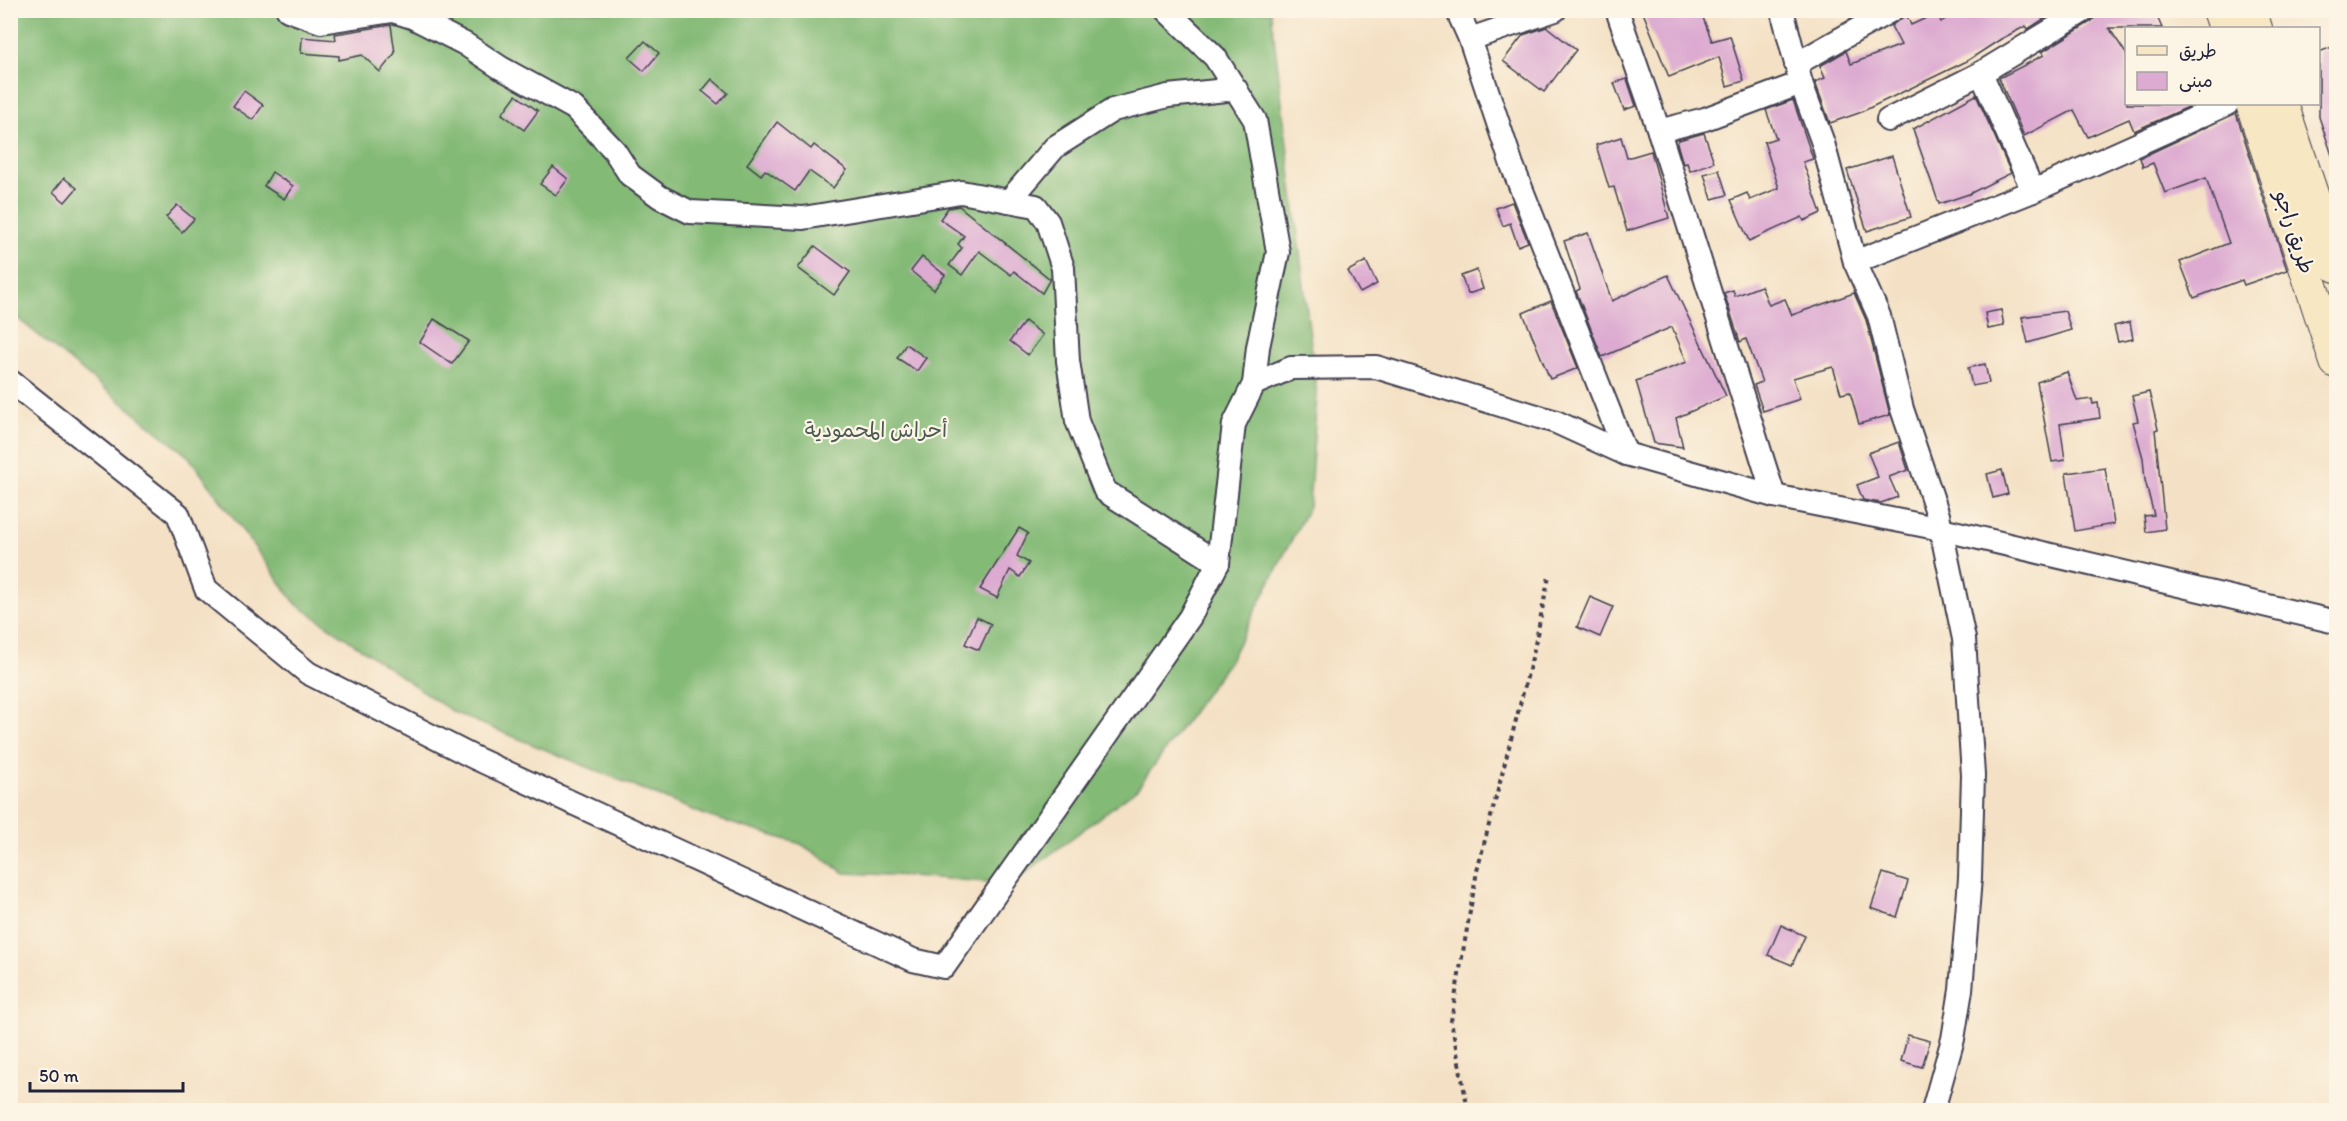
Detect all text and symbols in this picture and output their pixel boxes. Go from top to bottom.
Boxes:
legend [2125,27,2320,105]
text: طريق [2179,40,2217,62]
text: مبنى [2179,70,2213,92]
street label: طريق راجو [2268,185,2320,277]
park label: أحراش المحمودية [805,417,947,443]
scale bar [30,1055,183,1093]
text: 50 m [39,1065,79,1087]

